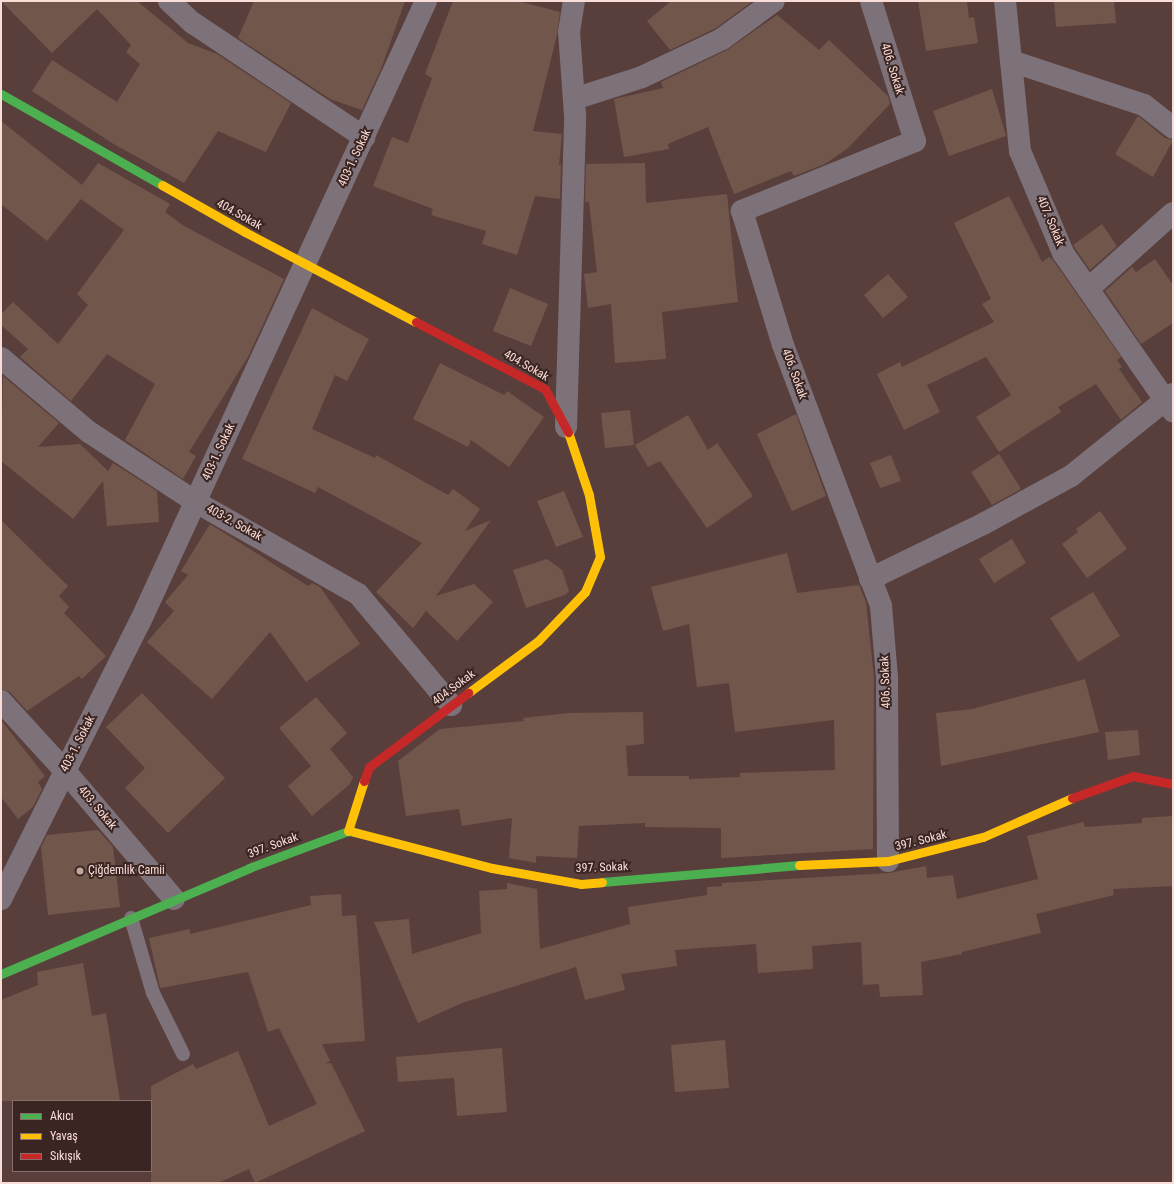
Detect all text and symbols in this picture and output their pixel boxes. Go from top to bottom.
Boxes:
street label: 406. Sokak [877,42,907,96]
street label: 403-1. Sokak [336,127,374,189]
street label: 407. Sokak [1033,194,1067,248]
street label: 404.Sokak [214,197,264,233]
street label: 404.Sokak [501,347,551,385]
street label: 406. Sokak [778,347,810,401]
street label: 403-1. Sokak [200,421,238,483]
street label: 403-2. Sokak [204,502,264,544]
street label: 406. Sokak [878,656,894,708]
street label: 404.Sokak [430,667,478,709]
street label: 403-1. Sokak [58,713,98,775]
street label: 403. Sokak [75,783,119,833]
street label: 397. Sokak [894,828,948,854]
street label: 397. Sokak [246,830,300,862]
street label: 397. Sokak [576,860,628,876]
place label: Çiğdemlik Camii [88,864,165,878]
marker: Çiğdemlik Camii [75,866,85,876]
legend [12,1100,152,1172]
text: Akıcı [50,1109,74,1123]
text: Yavaş [50,1129,78,1143]
text: Sıkışık [50,1149,81,1163]

